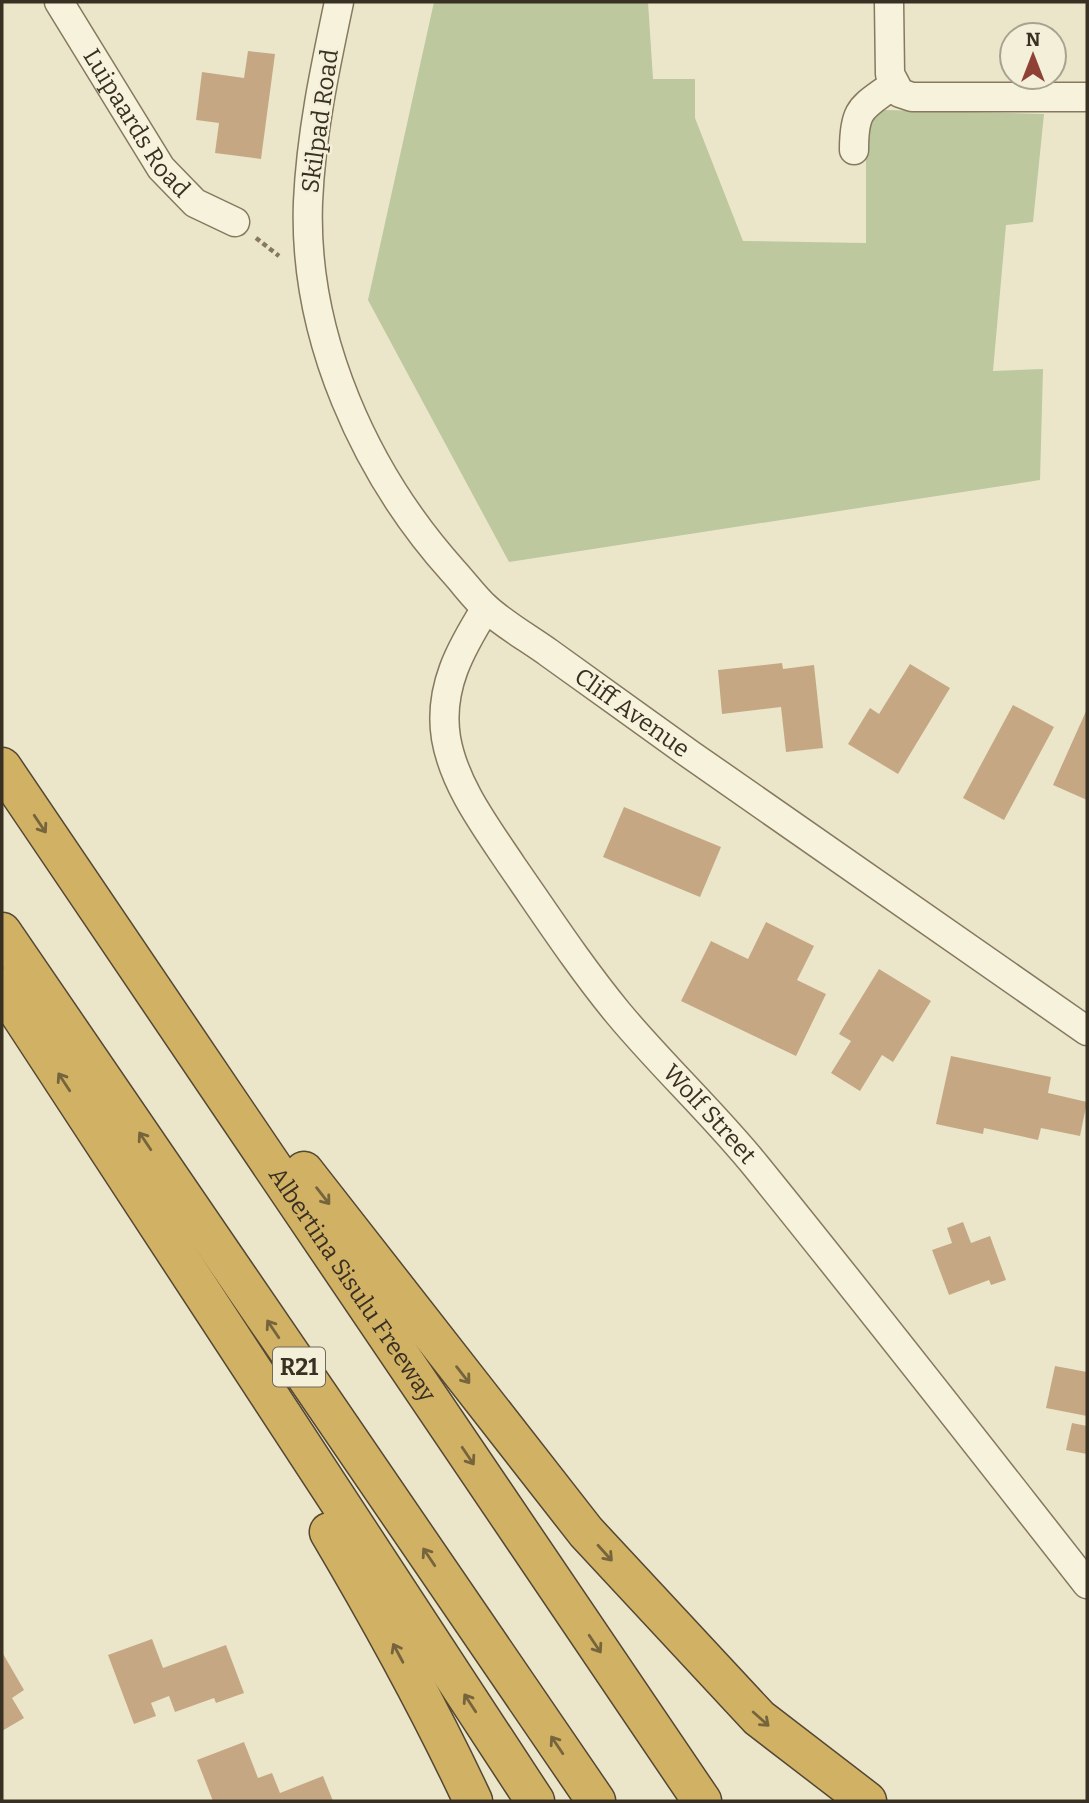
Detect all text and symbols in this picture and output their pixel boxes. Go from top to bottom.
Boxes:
north arrow [998,21,1068,91]
text: N [1026,28,1041,51]
street label: Luipaards Road [77,44,196,203]
street label: Skilpad Road [296,47,344,195]
street label: Cliff Avenue [569,662,695,763]
one-way arrow [33,814,47,833]
street label: Wolf Street [657,1059,762,1169]
one-way arrow [57,1073,71,1093]
one-way arrow [138,1132,152,1151]
street label: Albertina Sisulu Freeway [263,1162,442,1407]
one-way arrow [316,1186,331,1205]
one-way arrow [266,1320,280,1339]
road number: R21 [273,1348,325,1386]
one-way arrow [456,1366,471,1384]
one-way arrow [461,1445,475,1465]
one-way arrow [597,1544,613,1562]
one-way arrow [422,1548,436,1567]
one-way arrow [588,1634,603,1653]
one-way arrow [391,1643,404,1664]
one-way arrow [463,1694,478,1713]
one-way arrow [752,1711,770,1727]
one-way arrow [550,1736,564,1755]

